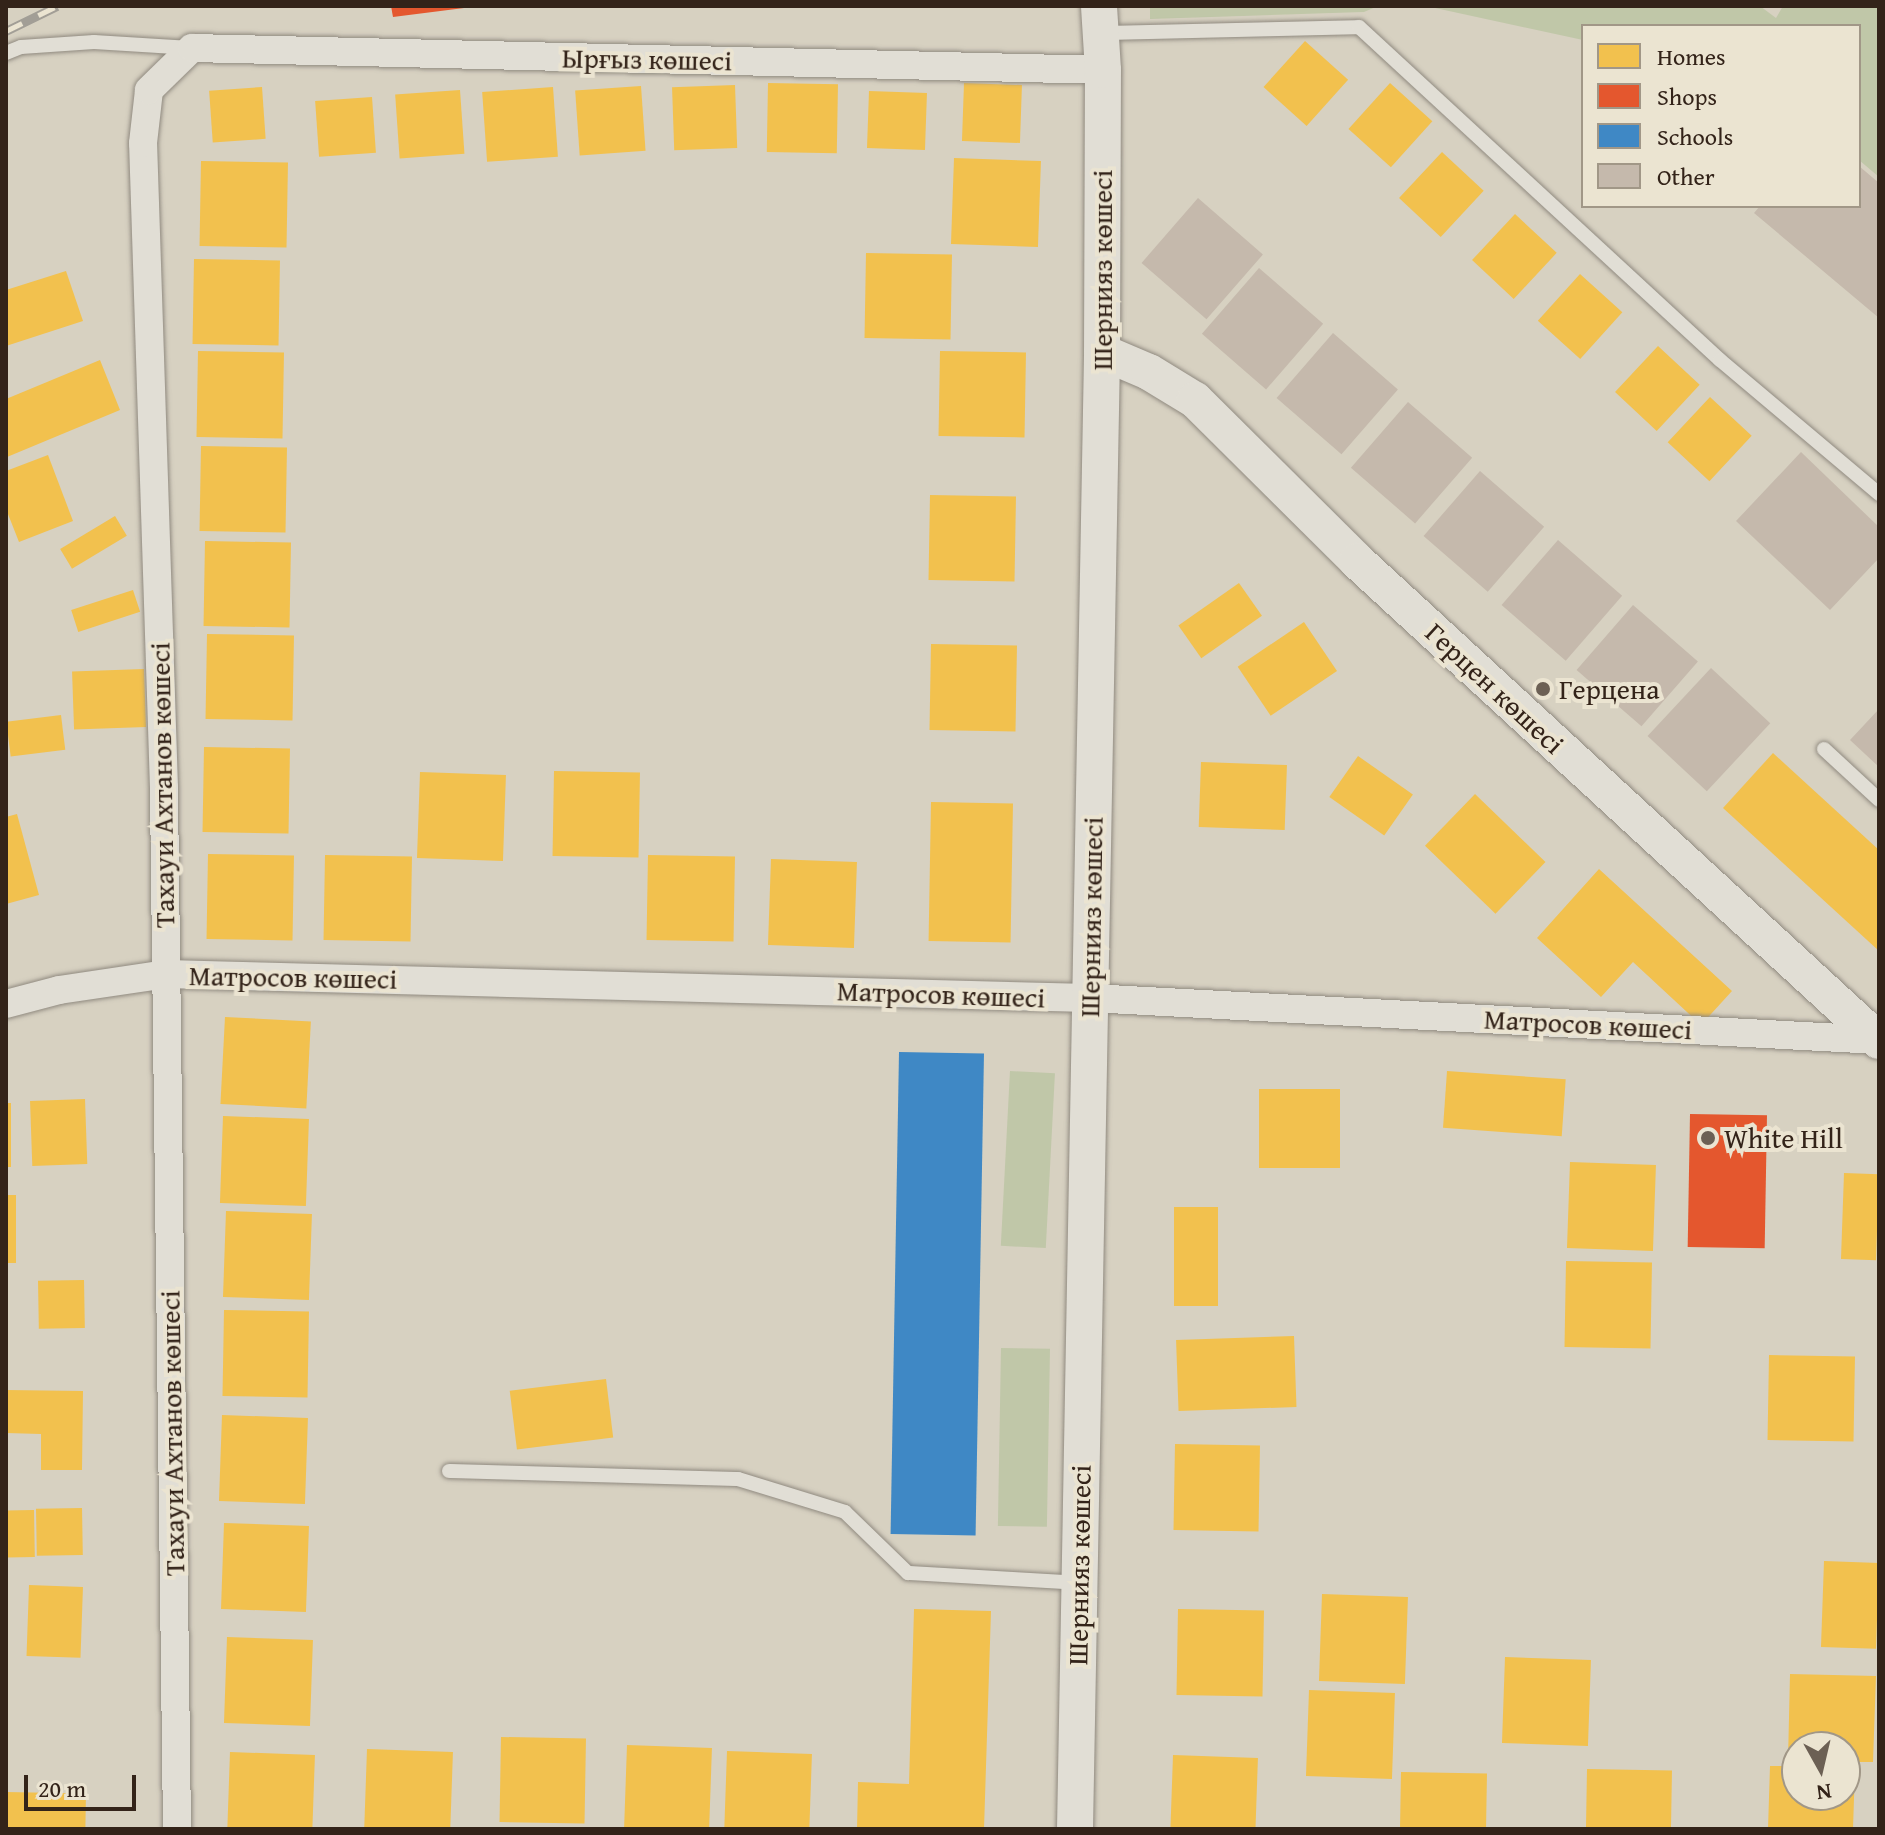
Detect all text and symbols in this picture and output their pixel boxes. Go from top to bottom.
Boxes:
legend [1581,24,1861,208]
text: Homes [1657,39,1726,74]
street label: Ырғыз көшесі [562,41,732,77]
text: Shops [1657,79,1717,114]
text: Schools [1657,119,1733,154]
text: Other [1657,159,1715,194]
street label: Шернияз көшесі [1085,170,1119,370]
street label: Герцен көшесі [1419,615,1571,761]
street label: Тахауи Ахтанов көшесі [143,642,181,928]
place label: Герцена [1559,672,1659,706]
marker: Герцена [1534,680,1552,698]
street label: Шернияз көшесі [1072,816,1110,1018]
street label: Матросов көшесі [189,958,397,996]
street label: Матросов көшесі [836,974,1046,1014]
street label: Матросов көшесі [1483,1002,1693,1046]
place label: White Hill [1724,1121,1843,1155]
marker: White Hill [1699,1129,1717,1147]
street label: Тахауи Ахтанов көшесі [153,1290,191,1576]
street label: Шернияз көшесі [1060,1464,1098,1666]
north arrow [1781,1731,1861,1811]
scale bar [28,1759,140,1809]
text: 20 m [38,1771,86,1806]
text: N [1815,1776,1834,1810]

